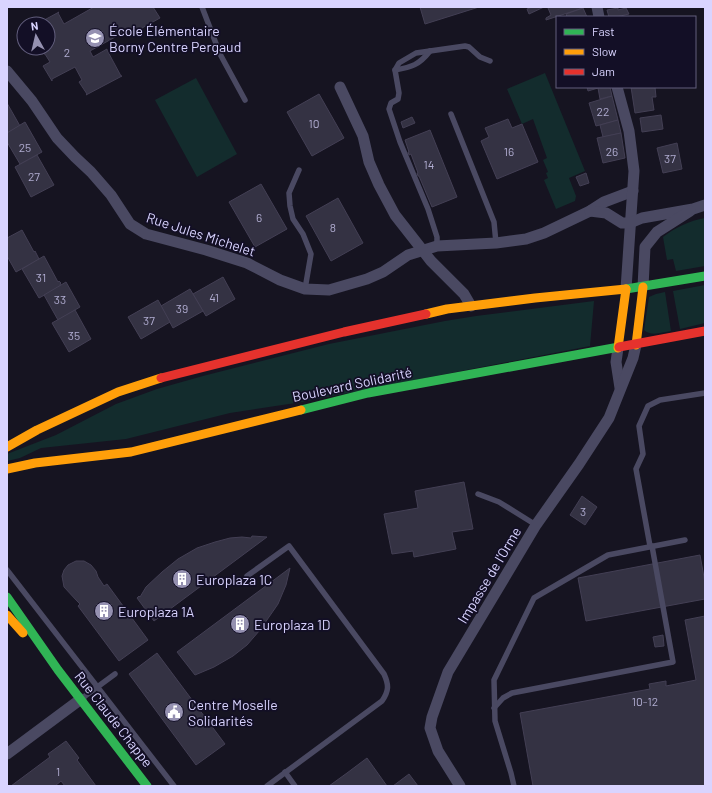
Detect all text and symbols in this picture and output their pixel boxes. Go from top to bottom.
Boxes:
north arrow [16,16,56,56]
legend [556,16,696,88]
text: N [30,19,39,33]
place label: École Élémentaire Borny Centre Pergaud [109,22,241,55]
text: Fast [592,24,615,38]
school or university icon: École Élémentaire Borny Centre Pergaud [84,27,106,49]
text: Slow [592,44,617,58]
house number: 2 [64,45,70,59]
text: Jam [592,64,615,78]
house number: 22 [597,104,609,118]
house number: 10 [309,116,319,130]
house number: 25 [19,140,31,154]
house number: 16 [504,144,514,158]
house number: 26 [606,144,618,158]
house number: 37 [664,151,676,165]
house number: 14 [424,157,434,171]
house number: 27 [28,169,40,183]
street label: Rue Jules Michelet [144,208,258,260]
house number: 6 [256,210,262,224]
house number: 8 [330,220,336,234]
house number: 31 [36,270,46,284]
house number: 41 [209,290,219,304]
house number: 33 [54,292,66,306]
house number: 39 [176,301,188,315]
house number: 37 [143,313,155,327]
house number: 35 [68,328,80,342]
street label: Boulevard Solidarité [291,363,413,405]
house number: 3 [580,504,586,518]
street label: Impasse de l'Orme [454,524,524,626]
building icon: Europlaza 1C [171,568,193,590]
place label: Europlaza 1C [196,571,272,588]
building icon: Europlaza 1A [93,600,115,622]
place label: Europlaza 1A [118,603,195,620]
building icon: Europlaza 1D [229,613,251,635]
place label: Europlaza 1D [254,616,330,633]
street label: Rue Claude Chappe [71,668,157,770]
house number: 10-12 [632,694,658,708]
place label: Centre Moselle Solidarités [188,696,278,729]
public building icon: Centre Moselle Solidarités [163,701,185,723]
house number: 1 [56,764,60,778]

